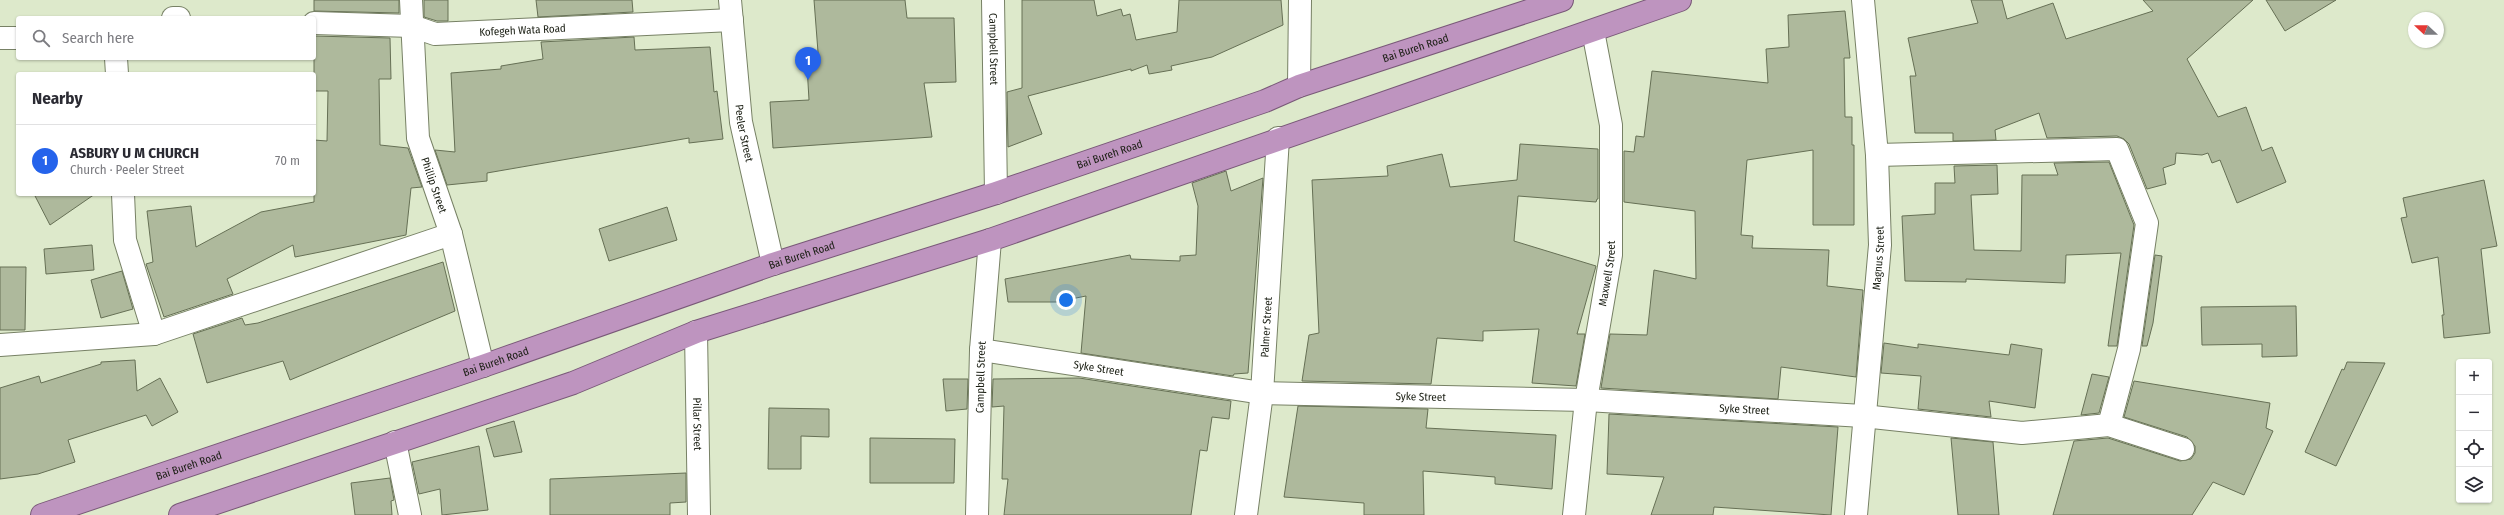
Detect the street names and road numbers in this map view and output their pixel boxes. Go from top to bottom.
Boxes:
street label: Campbell Street [987,13,1001,85]
street label: Kofegeh Wata Road [479,21,566,38]
street label: Bai Bureh Road [1381,31,1450,65]
street label: Peeler Street [733,104,756,163]
street label: Bai Bureh Road [1075,137,1144,171]
street label: Phillip Street [419,155,450,215]
street label: Magnus Street [1870,225,1887,291]
street label: Bai Bureh Road [767,238,836,272]
street label: Maxwell Street [1596,240,1618,307]
street label: Palmer Street [1258,296,1275,358]
street label: Campbell Street [973,340,988,413]
street label: Bai Bureh Road [461,344,530,379]
street label: Syke Street [1073,358,1125,378]
street label: Syke Street [1395,389,1446,403]
street label: Pillar Street [691,397,704,451]
street label: Syke Street [1719,401,1770,417]
street label: Bai Bureh Road [154,448,224,483]

